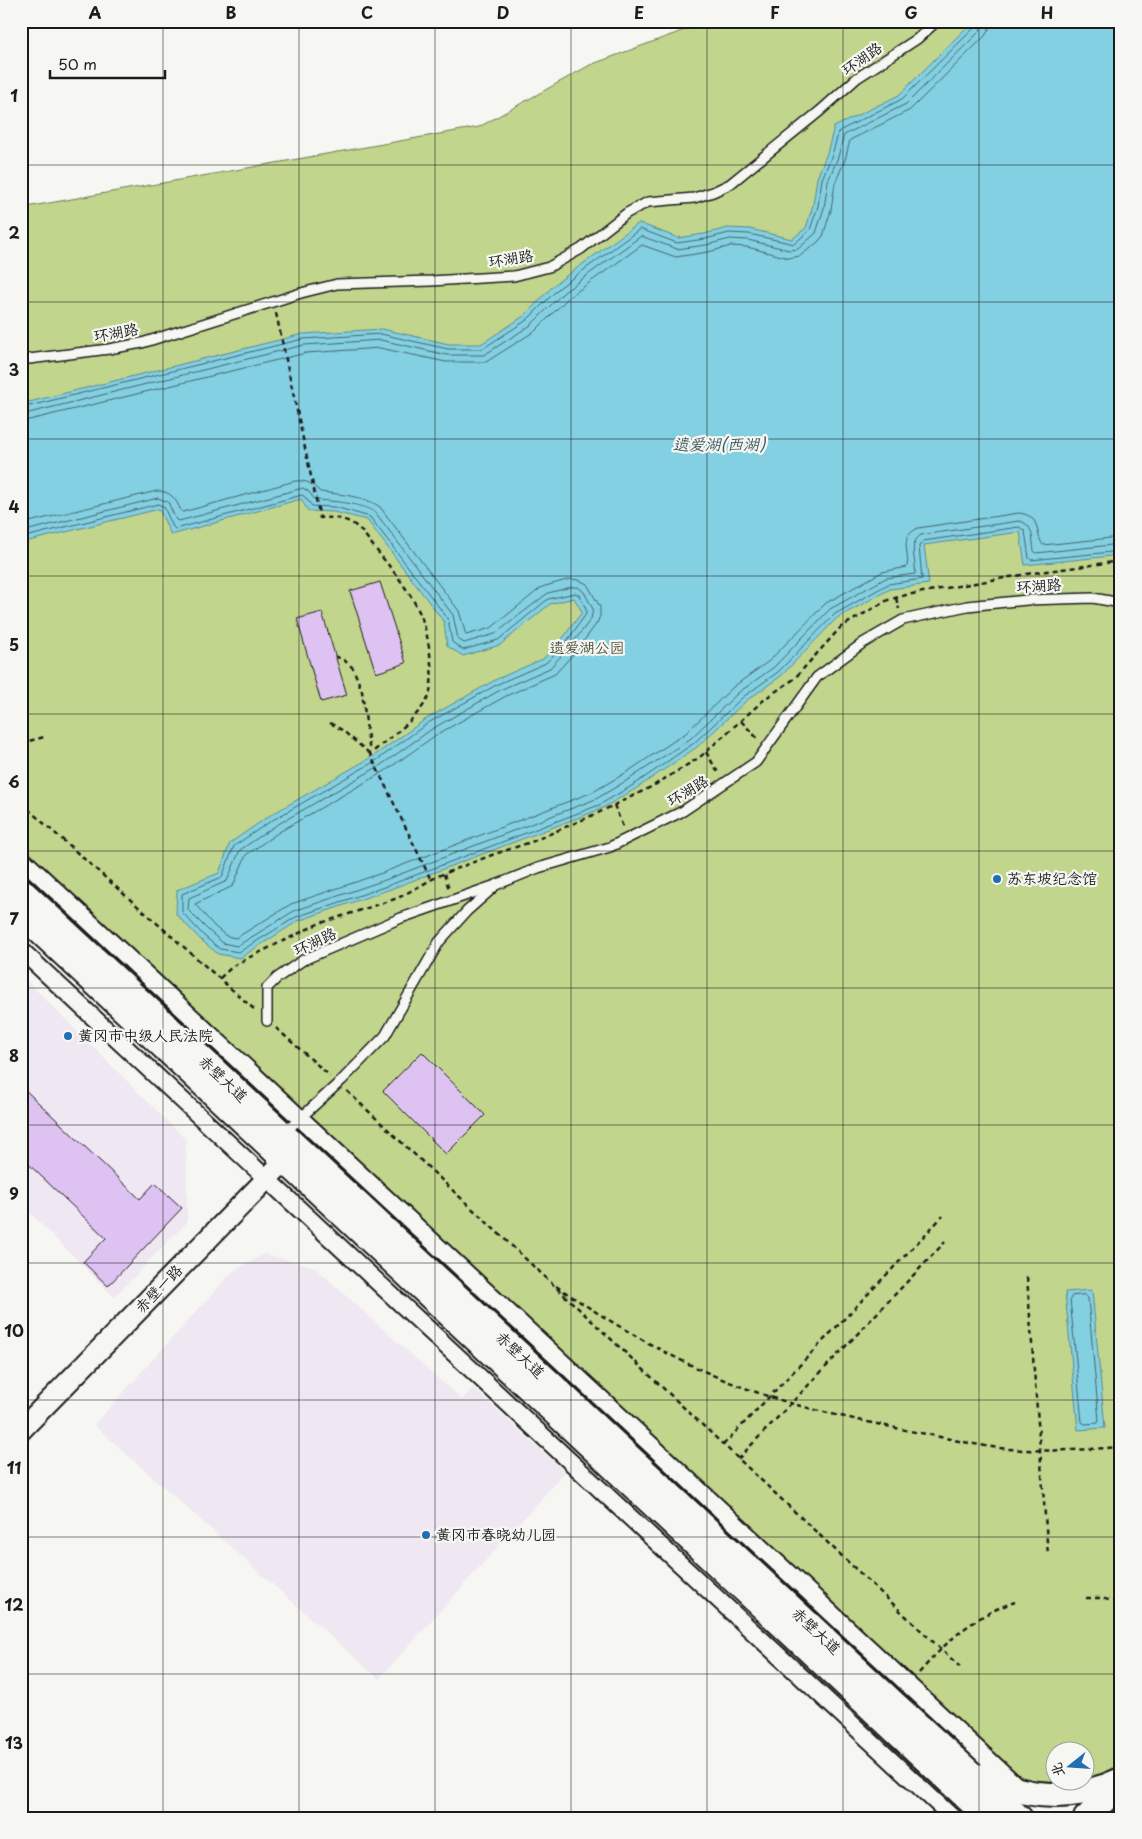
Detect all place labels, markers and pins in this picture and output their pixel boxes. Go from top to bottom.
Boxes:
place label: 苏东坡纪念馆 [1007,866,1097,889]
marker: 苏东坡纪念馆 [991,873,1003,885]
place label: 黄冈市中级人民法院 [78,1023,213,1046]
marker: 黄冈市中级人民法院 [62,1030,74,1042]
place label: 黄冈市春晓幼儿园 [436,1522,556,1545]
marker: 黄冈市春晓幼儿园 [420,1529,432,1541]

